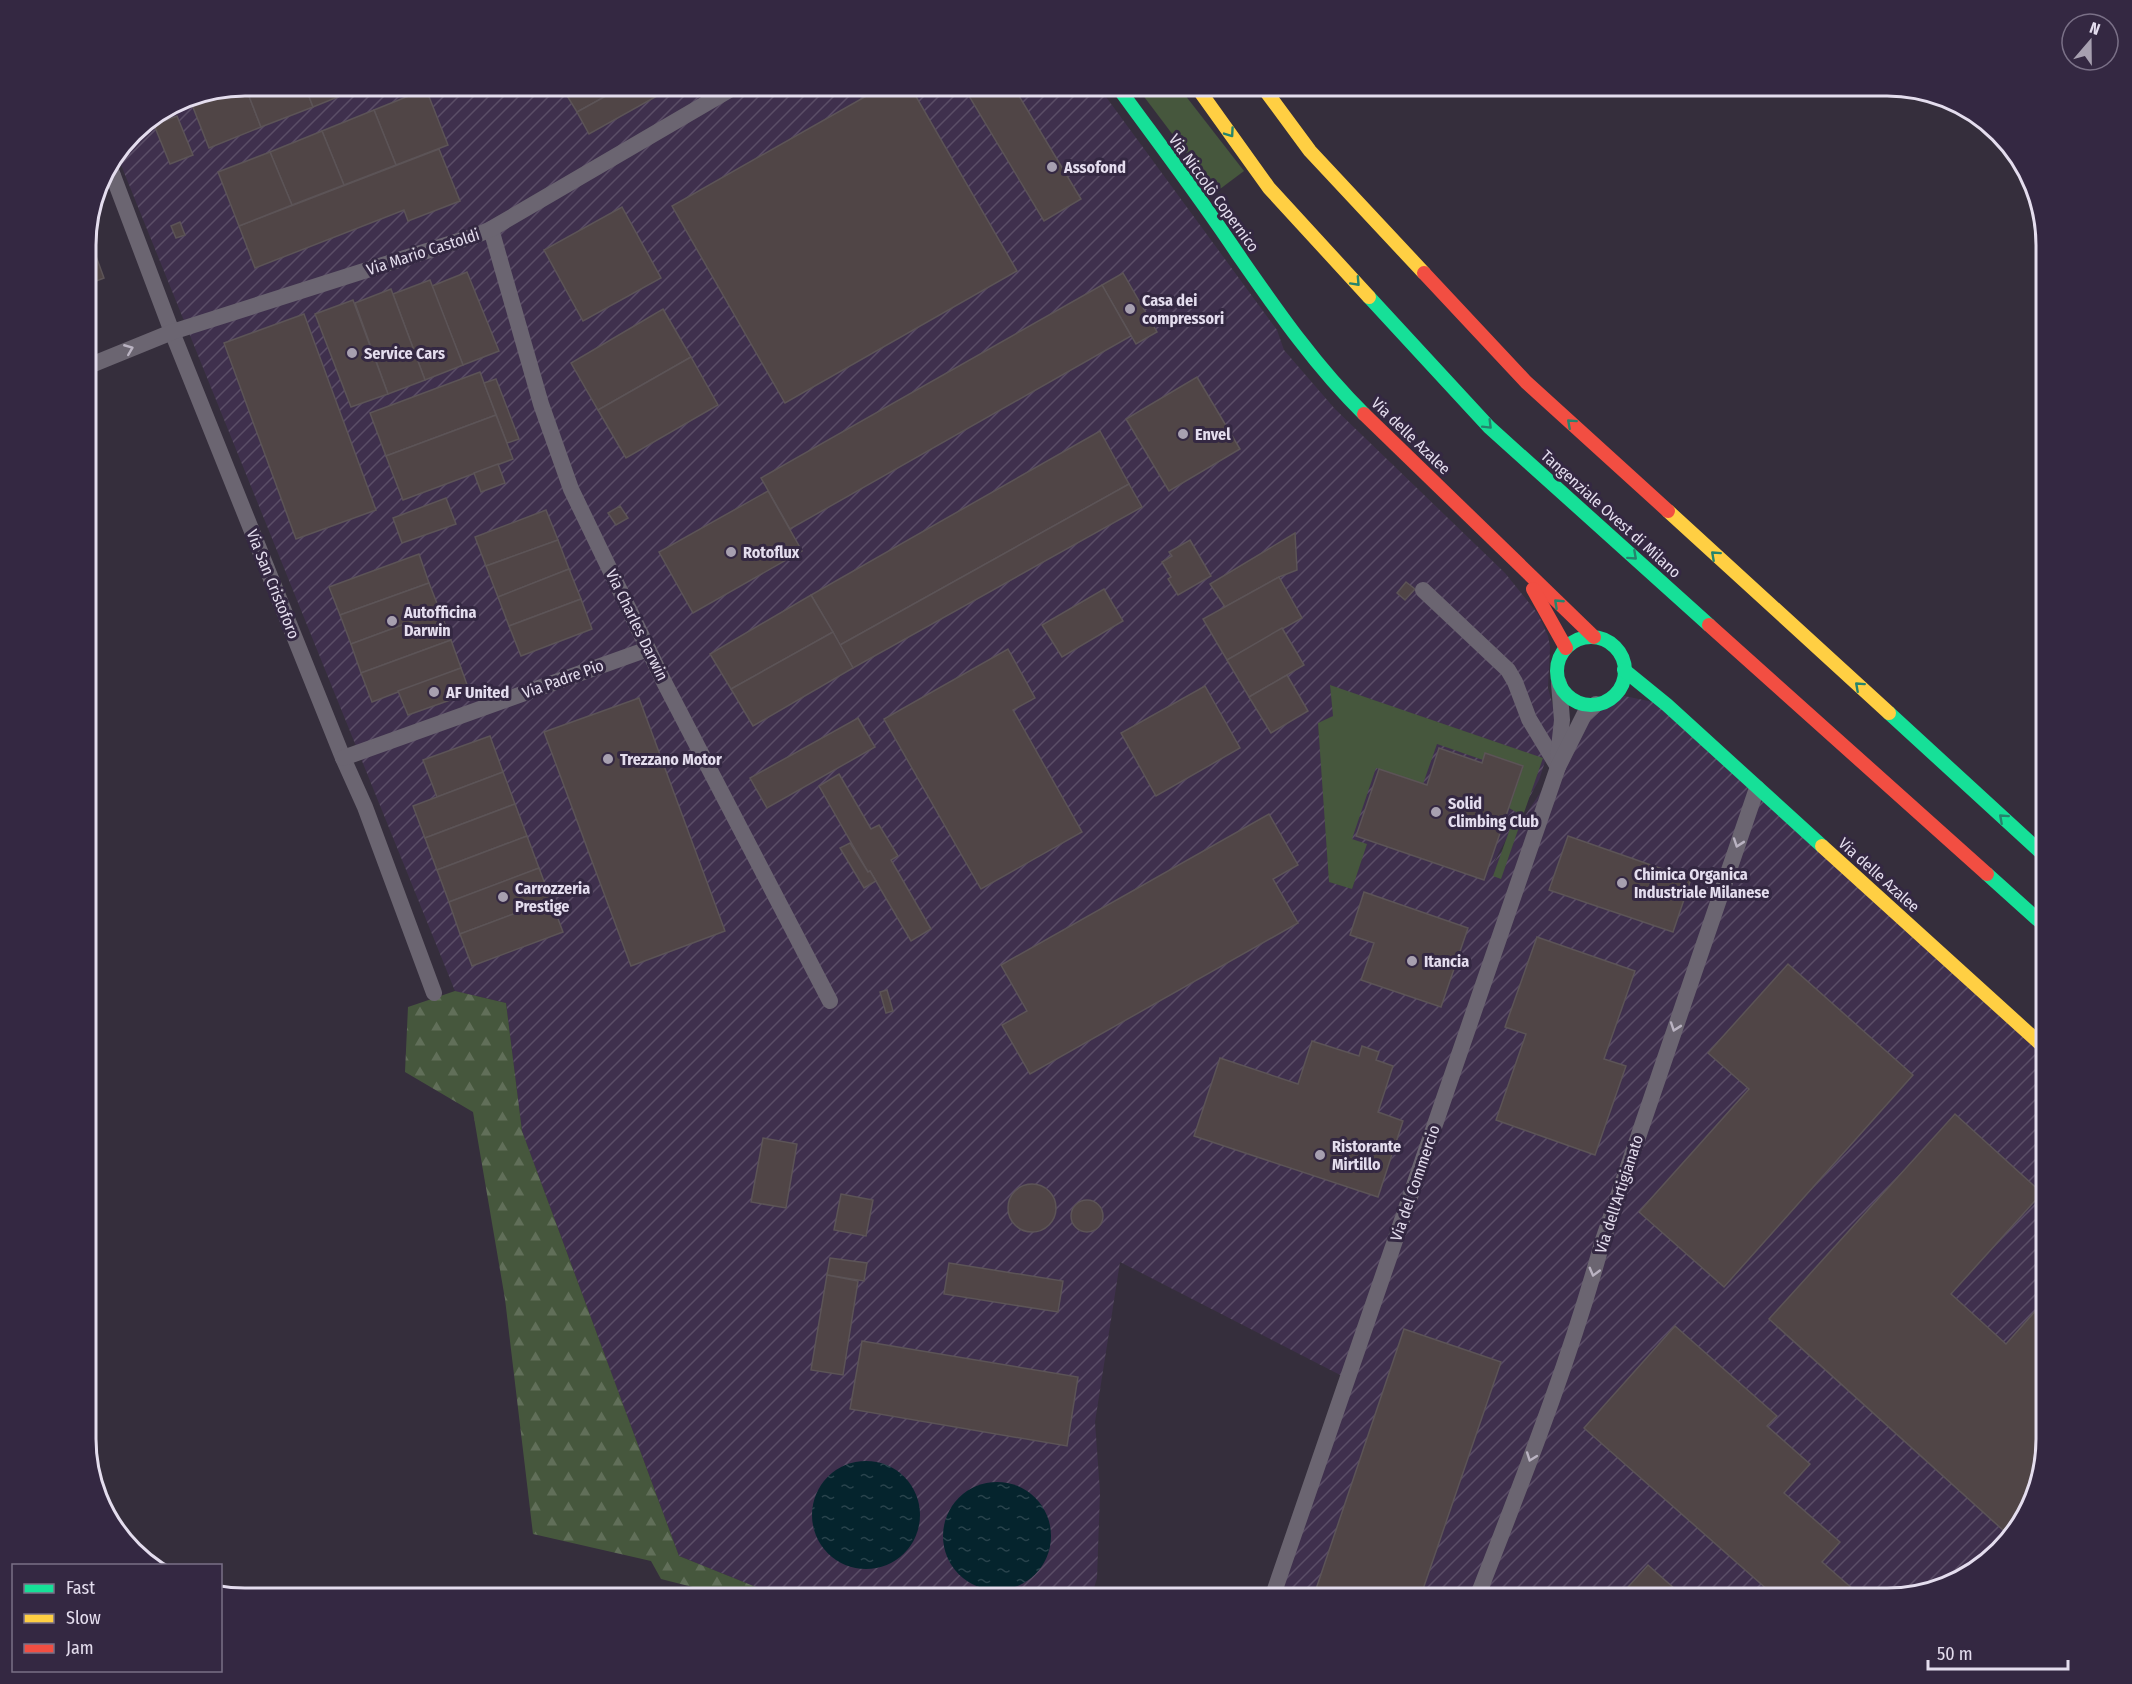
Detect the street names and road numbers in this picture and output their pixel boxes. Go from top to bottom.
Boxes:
street label: Via Niccolò Copernico [1165,130,1263,256]
street label: Via Mario Castoldi [364,225,482,279]
street label: Via delle Azalee [1368,394,1455,478]
street label: Tangenziale Ovest di Milano [1537,446,1685,582]
street label: Via San Cristoforo [242,527,304,641]
street label: Via Charles Darwin [602,566,672,684]
street label: Via Padre Pio [520,655,606,703]
street label: Via delle Azalee [1835,834,1923,916]
street label: Via del Commercio [1386,1123,1444,1243]
street label: Via dell'Artigianato [1591,1132,1647,1256]

